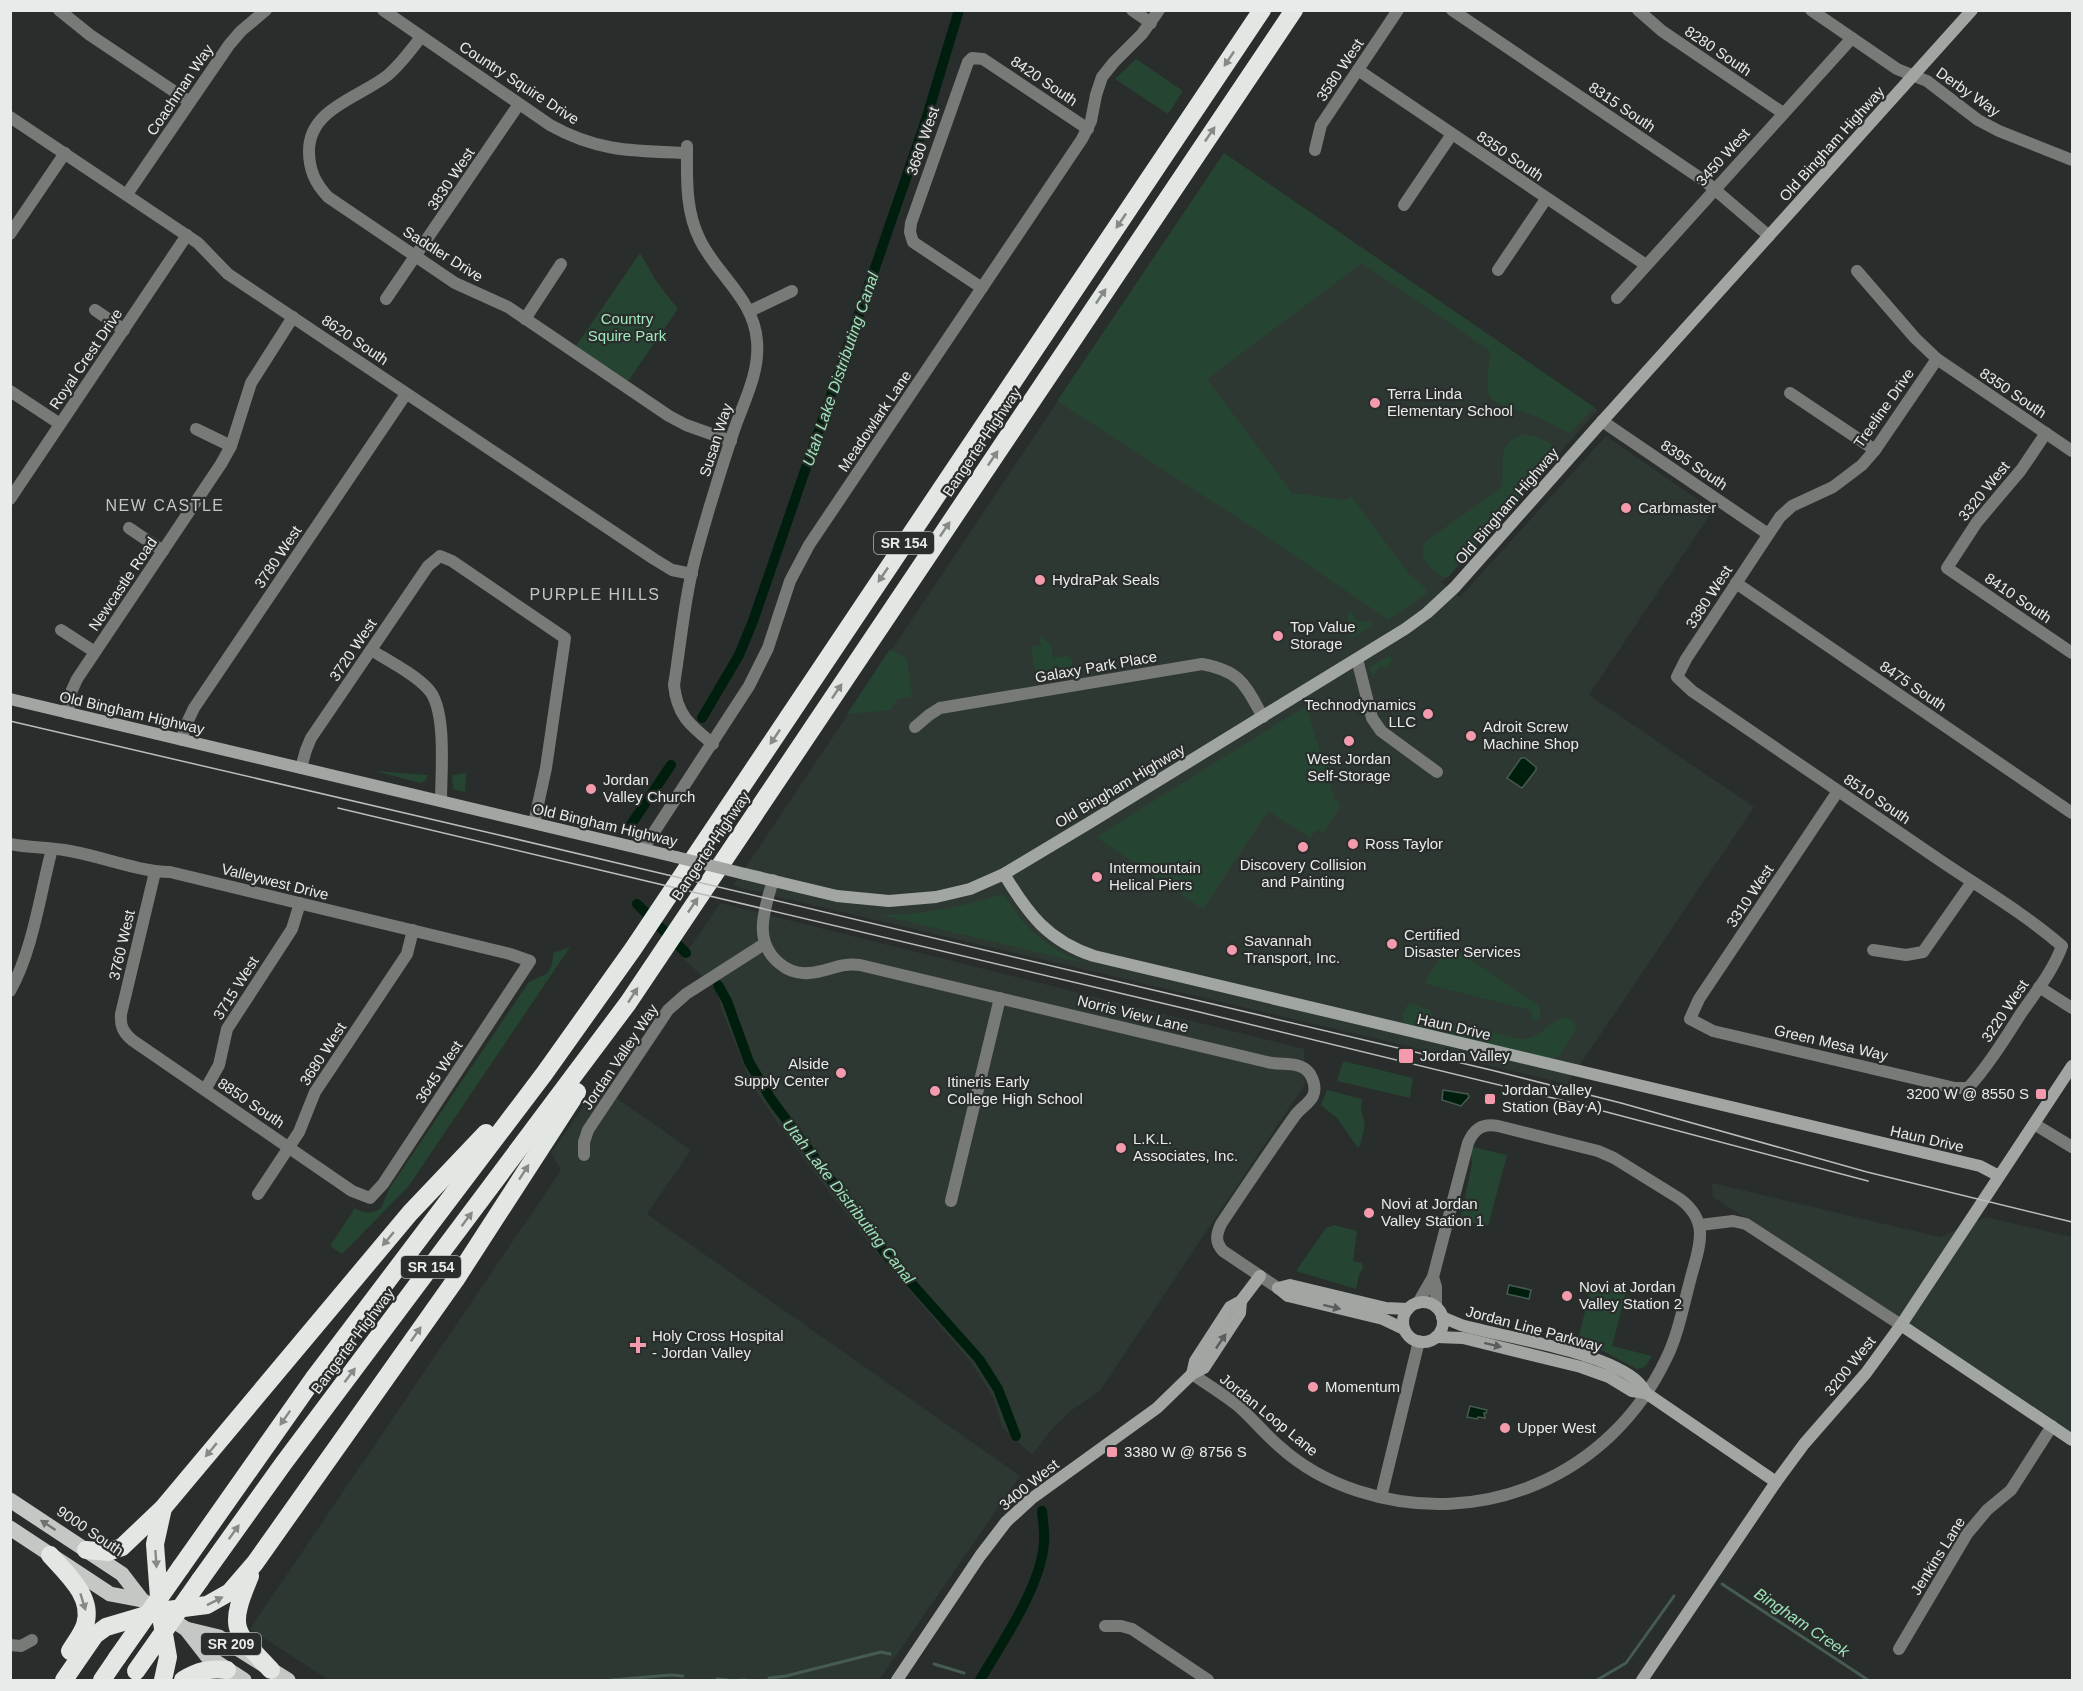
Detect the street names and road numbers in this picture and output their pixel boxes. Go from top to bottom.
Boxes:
street label: 8280 South [1682,22,1755,79]
street label: 3580 West [1313,35,1367,104]
street label: Country Squire Drive [456,38,582,128]
street label: Coachman Way [143,41,217,138]
street label: 8420 South [1008,52,1081,109]
street label: Derby Way [1933,64,2004,120]
street label: 8315 South [1586,78,1659,135]
street label: Old Bingham Highway [1776,82,1888,204]
street label: 3680 West [903,104,942,177]
street label: 3450 West [1692,124,1753,189]
street label: 8350 South [1474,127,1547,184]
street label: 3830 West [424,144,478,213]
street label: Saddler Drive [400,222,486,285]
street label: Royal Crest Drive [46,305,125,412]
street label: 8620 South [319,311,392,368]
street label: 8350 South [1977,364,2050,421]
street label: Treeline Drive [1850,365,1917,451]
street label: Meadowlark Lane [834,367,915,475]
street label: Bangerter Highway [939,384,1025,499]
street label: Susan Way [696,401,736,479]
street label: 8395 South [1658,436,1731,493]
street label: Old Bingham Highway [1452,444,1562,567]
street label: 3320 West [1955,457,2013,524]
street label: 3780 West [251,522,305,591]
road number: SR 154 [874,532,934,554]
street label: Newcastle Road [85,534,160,634]
street label: 3380 West [1682,561,1736,631]
street label: 8410 South [1982,569,2055,626]
street label: 3720 West [326,615,380,684]
street label: Galaxy Park Place [1034,647,1158,686]
street label: 8475 South [1877,657,1950,714]
street label: Old Bingham Highway [58,688,207,738]
street label: Old Bingham Highway [1052,740,1188,831]
street label: 8510 South [1841,770,1914,827]
street label: Bangerter Highway [668,788,754,903]
street label: Old Bingham Highway [531,800,680,850]
street label: Valleywest Drive [220,860,330,903]
street label: 3310 West [1723,861,1777,930]
street label: 3760 West [105,907,138,982]
street label: 3715 West [209,952,262,1023]
street label: 3220 West [1978,976,2032,1045]
street label: Norris View Lane [1076,991,1190,1036]
street label: Jordan Valley Way [578,1000,661,1113]
street label: Haun Drive [1416,1010,1493,1043]
street label: 3680 West [296,1018,350,1088]
street label: Green Mesa Way [1773,1021,1890,1064]
street label: 3645 West [412,1037,466,1106]
street label: 8850 South [215,1074,288,1131]
street label: Haun Drive [1889,1122,1966,1155]
road number: SR 154 [401,1256,461,1278]
street label: Bangerter Highway [307,1284,398,1397]
street label: Jordan Line Parkway [1464,1302,1604,1355]
street label: 3200 West [1821,1332,1879,1399]
street label: Jordan Loop Lane [1217,1370,1322,1459]
street label: 3400 West [996,1455,1062,1514]
street label: 9000 South [54,1502,127,1559]
street label: Jenkins Lane [1907,1514,1968,1598]
road number: SR 209 [201,1633,261,1655]

